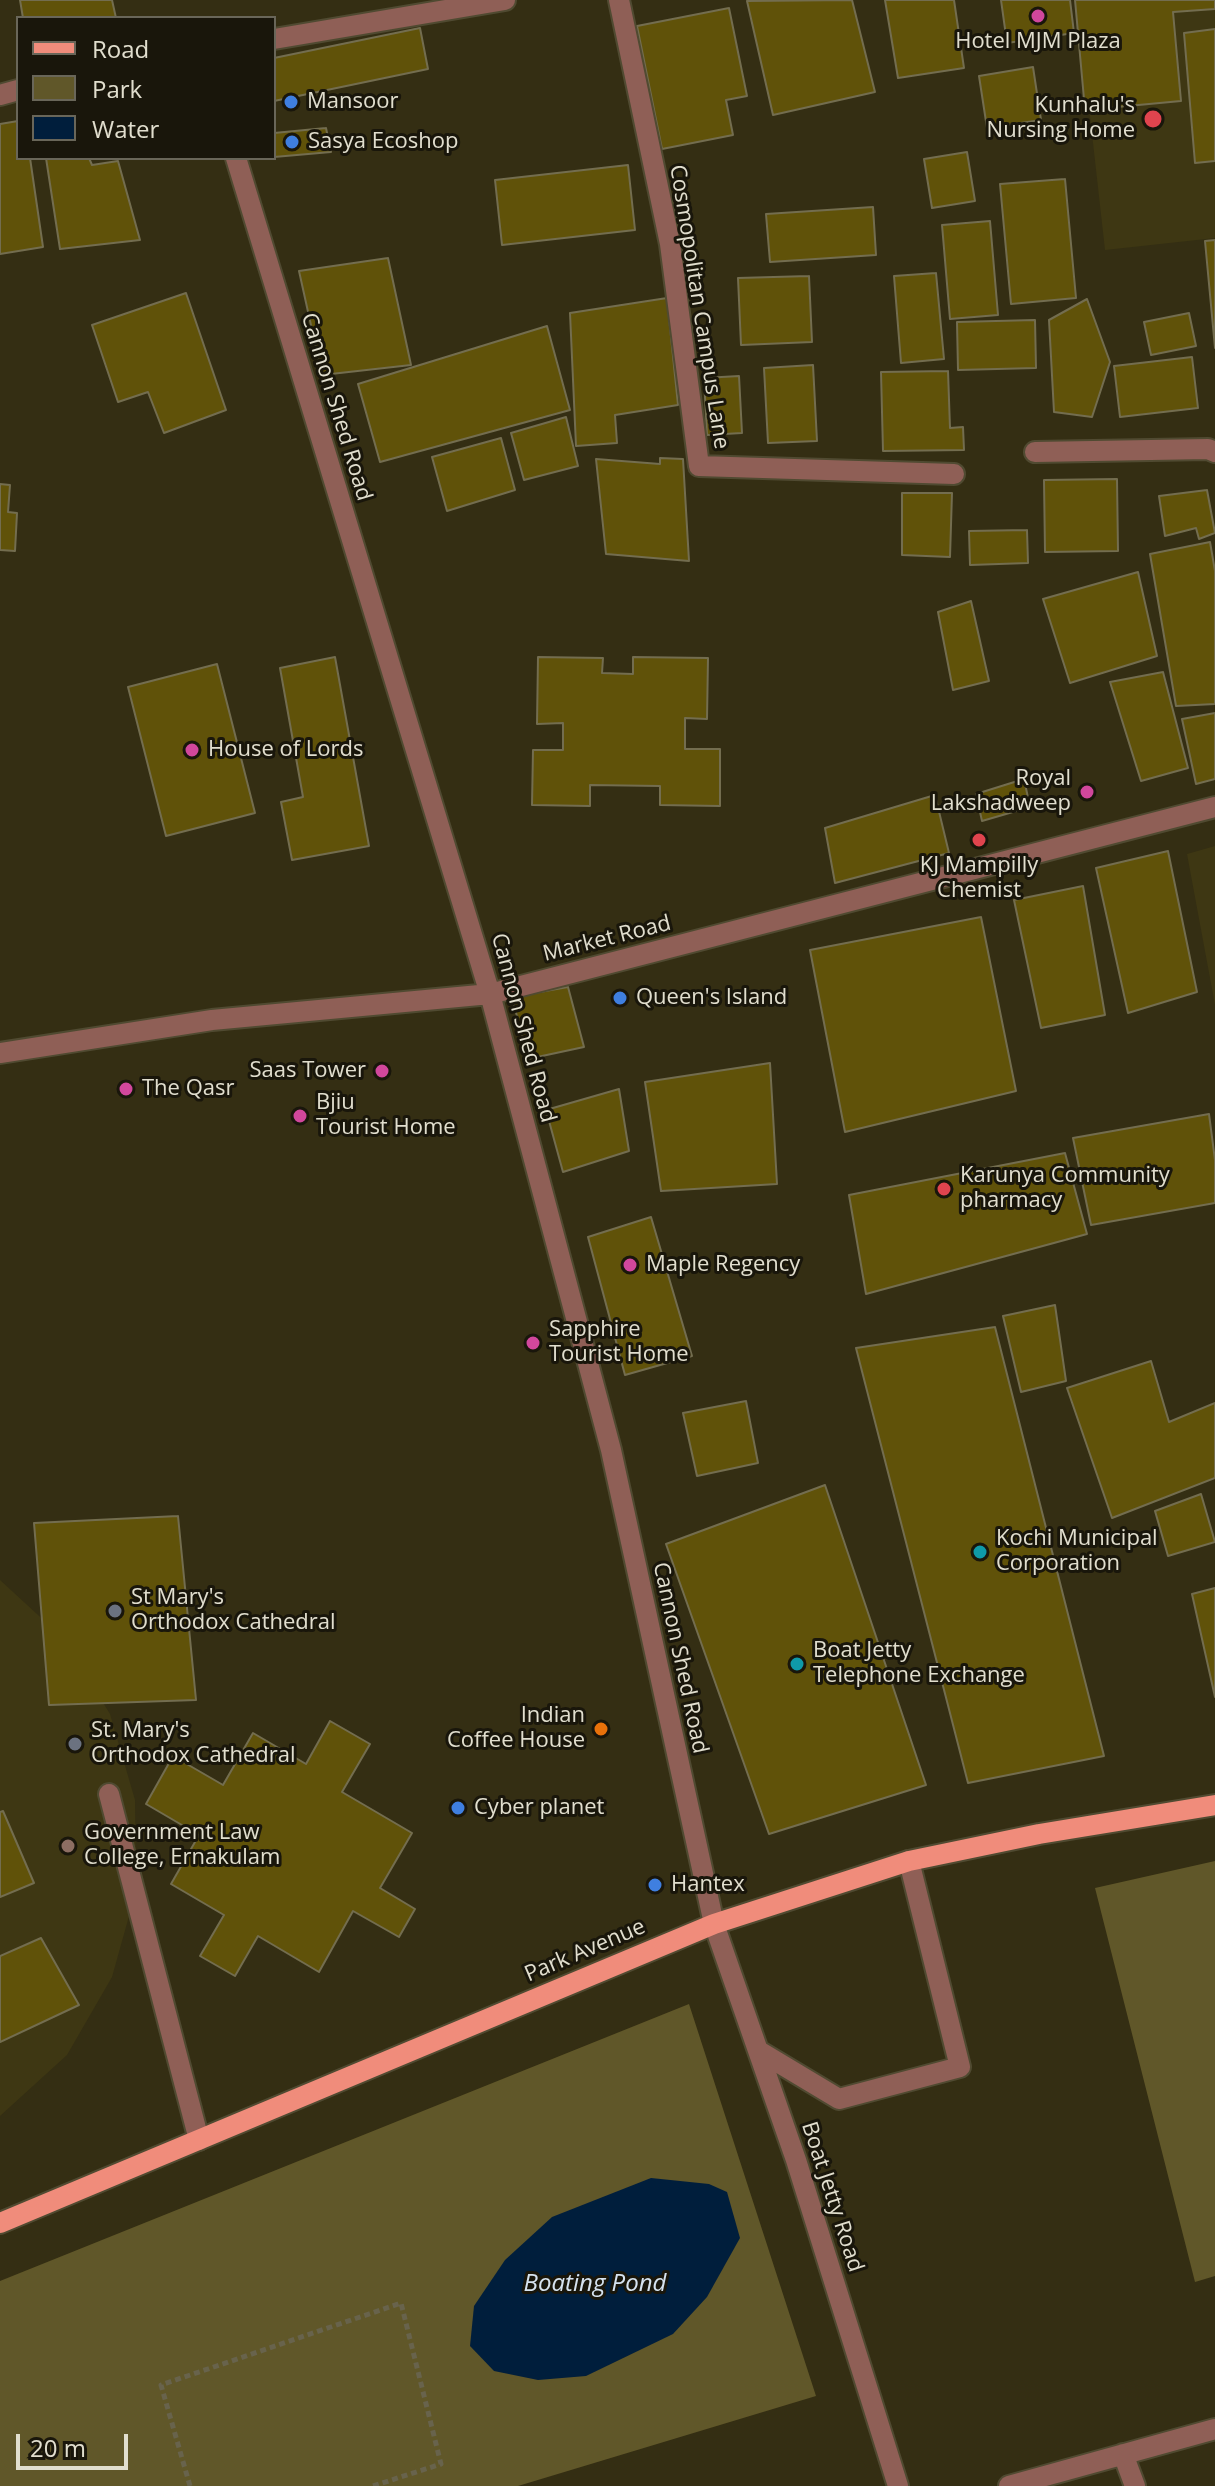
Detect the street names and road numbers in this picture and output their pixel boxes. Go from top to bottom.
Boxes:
street label: Cosmopolitan Campus Lane [663,163,735,451]
street label: Cannon Shed Road [295,310,377,504]
street label: Market Road [540,910,674,968]
street label: Cannon Shed Road [485,930,561,1126]
street label: Cannon Shed Road [647,1560,713,1756]
street label: Park Avenue [521,1914,649,1988]
street label: Boat Jetty Road [795,2119,869,2275]

